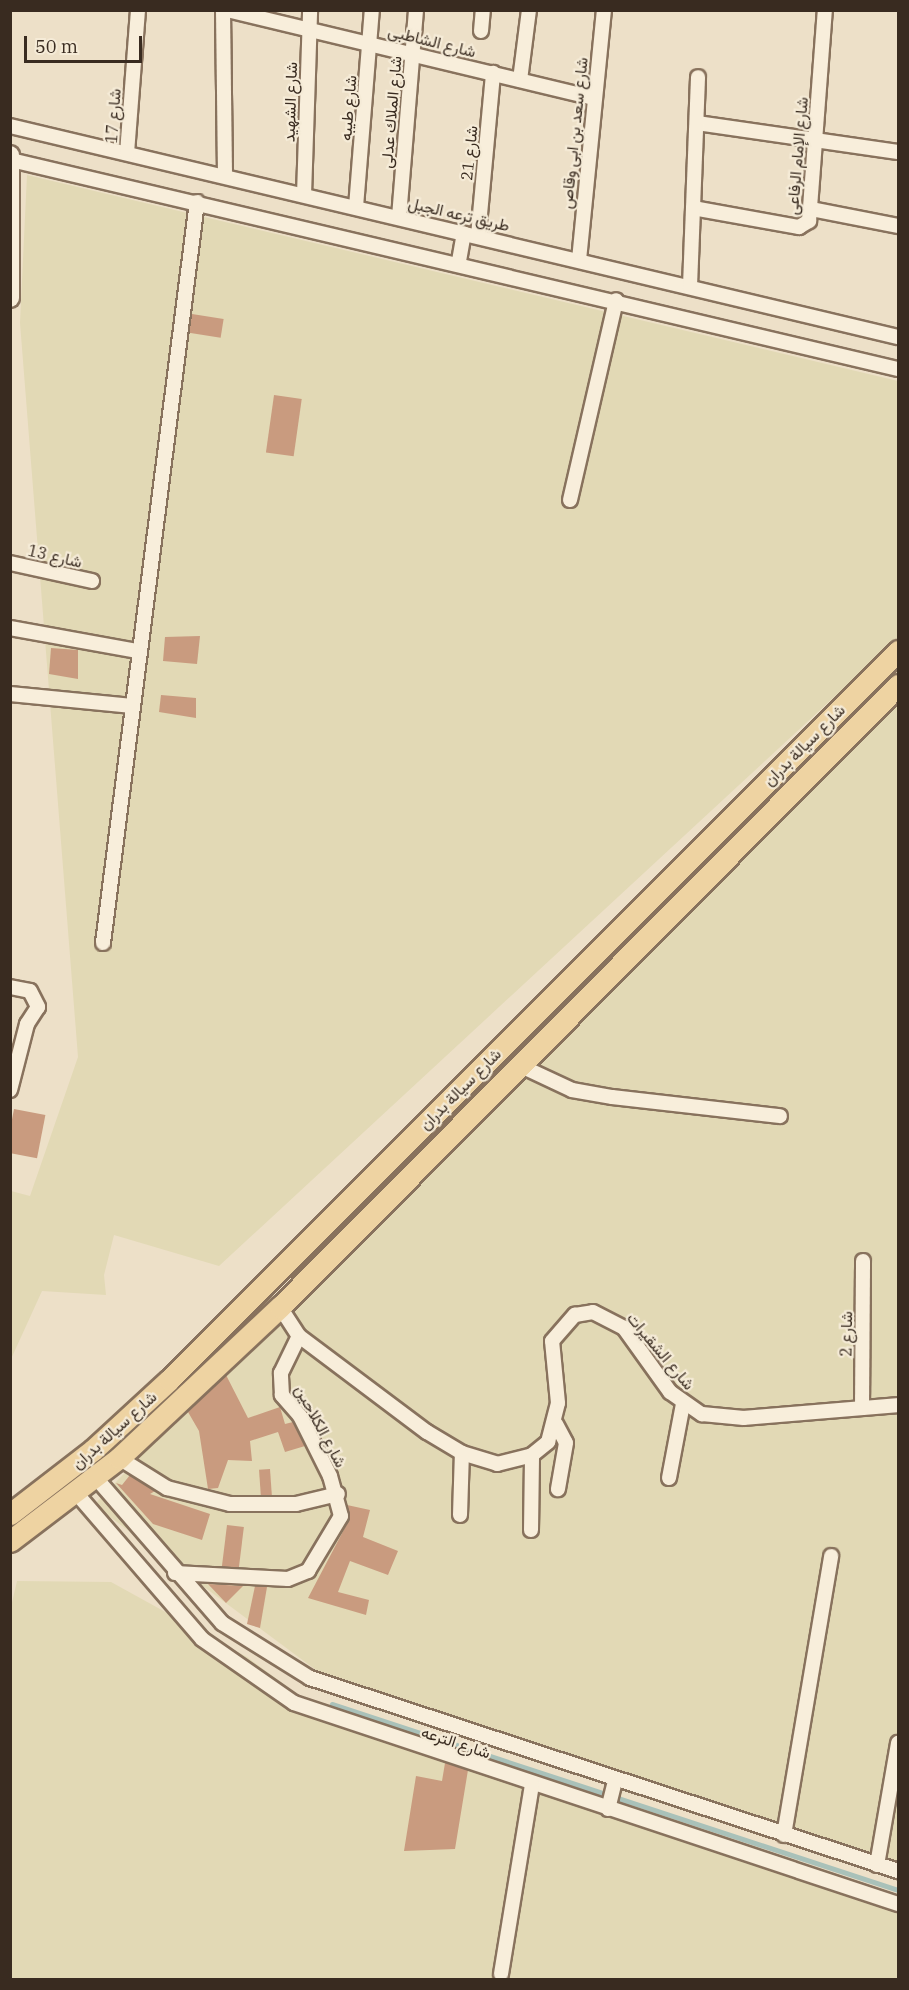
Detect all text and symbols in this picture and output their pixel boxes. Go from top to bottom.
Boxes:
street label: شارع الشاطبى [386,21,478,61]
scale bar [27,24,146,62]
text: 50 m [35,35,78,58]
street label: شارع الملاك عدلى [377,55,405,169]
street label: شارع سعد بن ابى وقاص [556,56,592,210]
street label: شارع الشهيد [279,62,301,142]
street label: شارع طيبه [336,74,360,142]
street label: شارع 17 [102,88,124,144]
street label: شارع الإمام الرفاعى [782,96,812,216]
street label: شارع 21 [457,125,481,181]
street label: طريق ترعه الجبل [407,193,511,235]
street label: شارع 13 [26,540,84,572]
street label: شارع سيالة بدران [759,700,849,790]
street label: شارع سيالة بدران [415,1044,505,1134]
street label: شارع الشقيرات [623,1309,699,1393]
street label: شارع 2 [836,1311,856,1357]
street label: شارع الكلاحين [291,1381,351,1471]
street label: شارع سيالة بدران [68,1387,160,1473]
street label: شارع الترعه [419,1722,493,1762]

